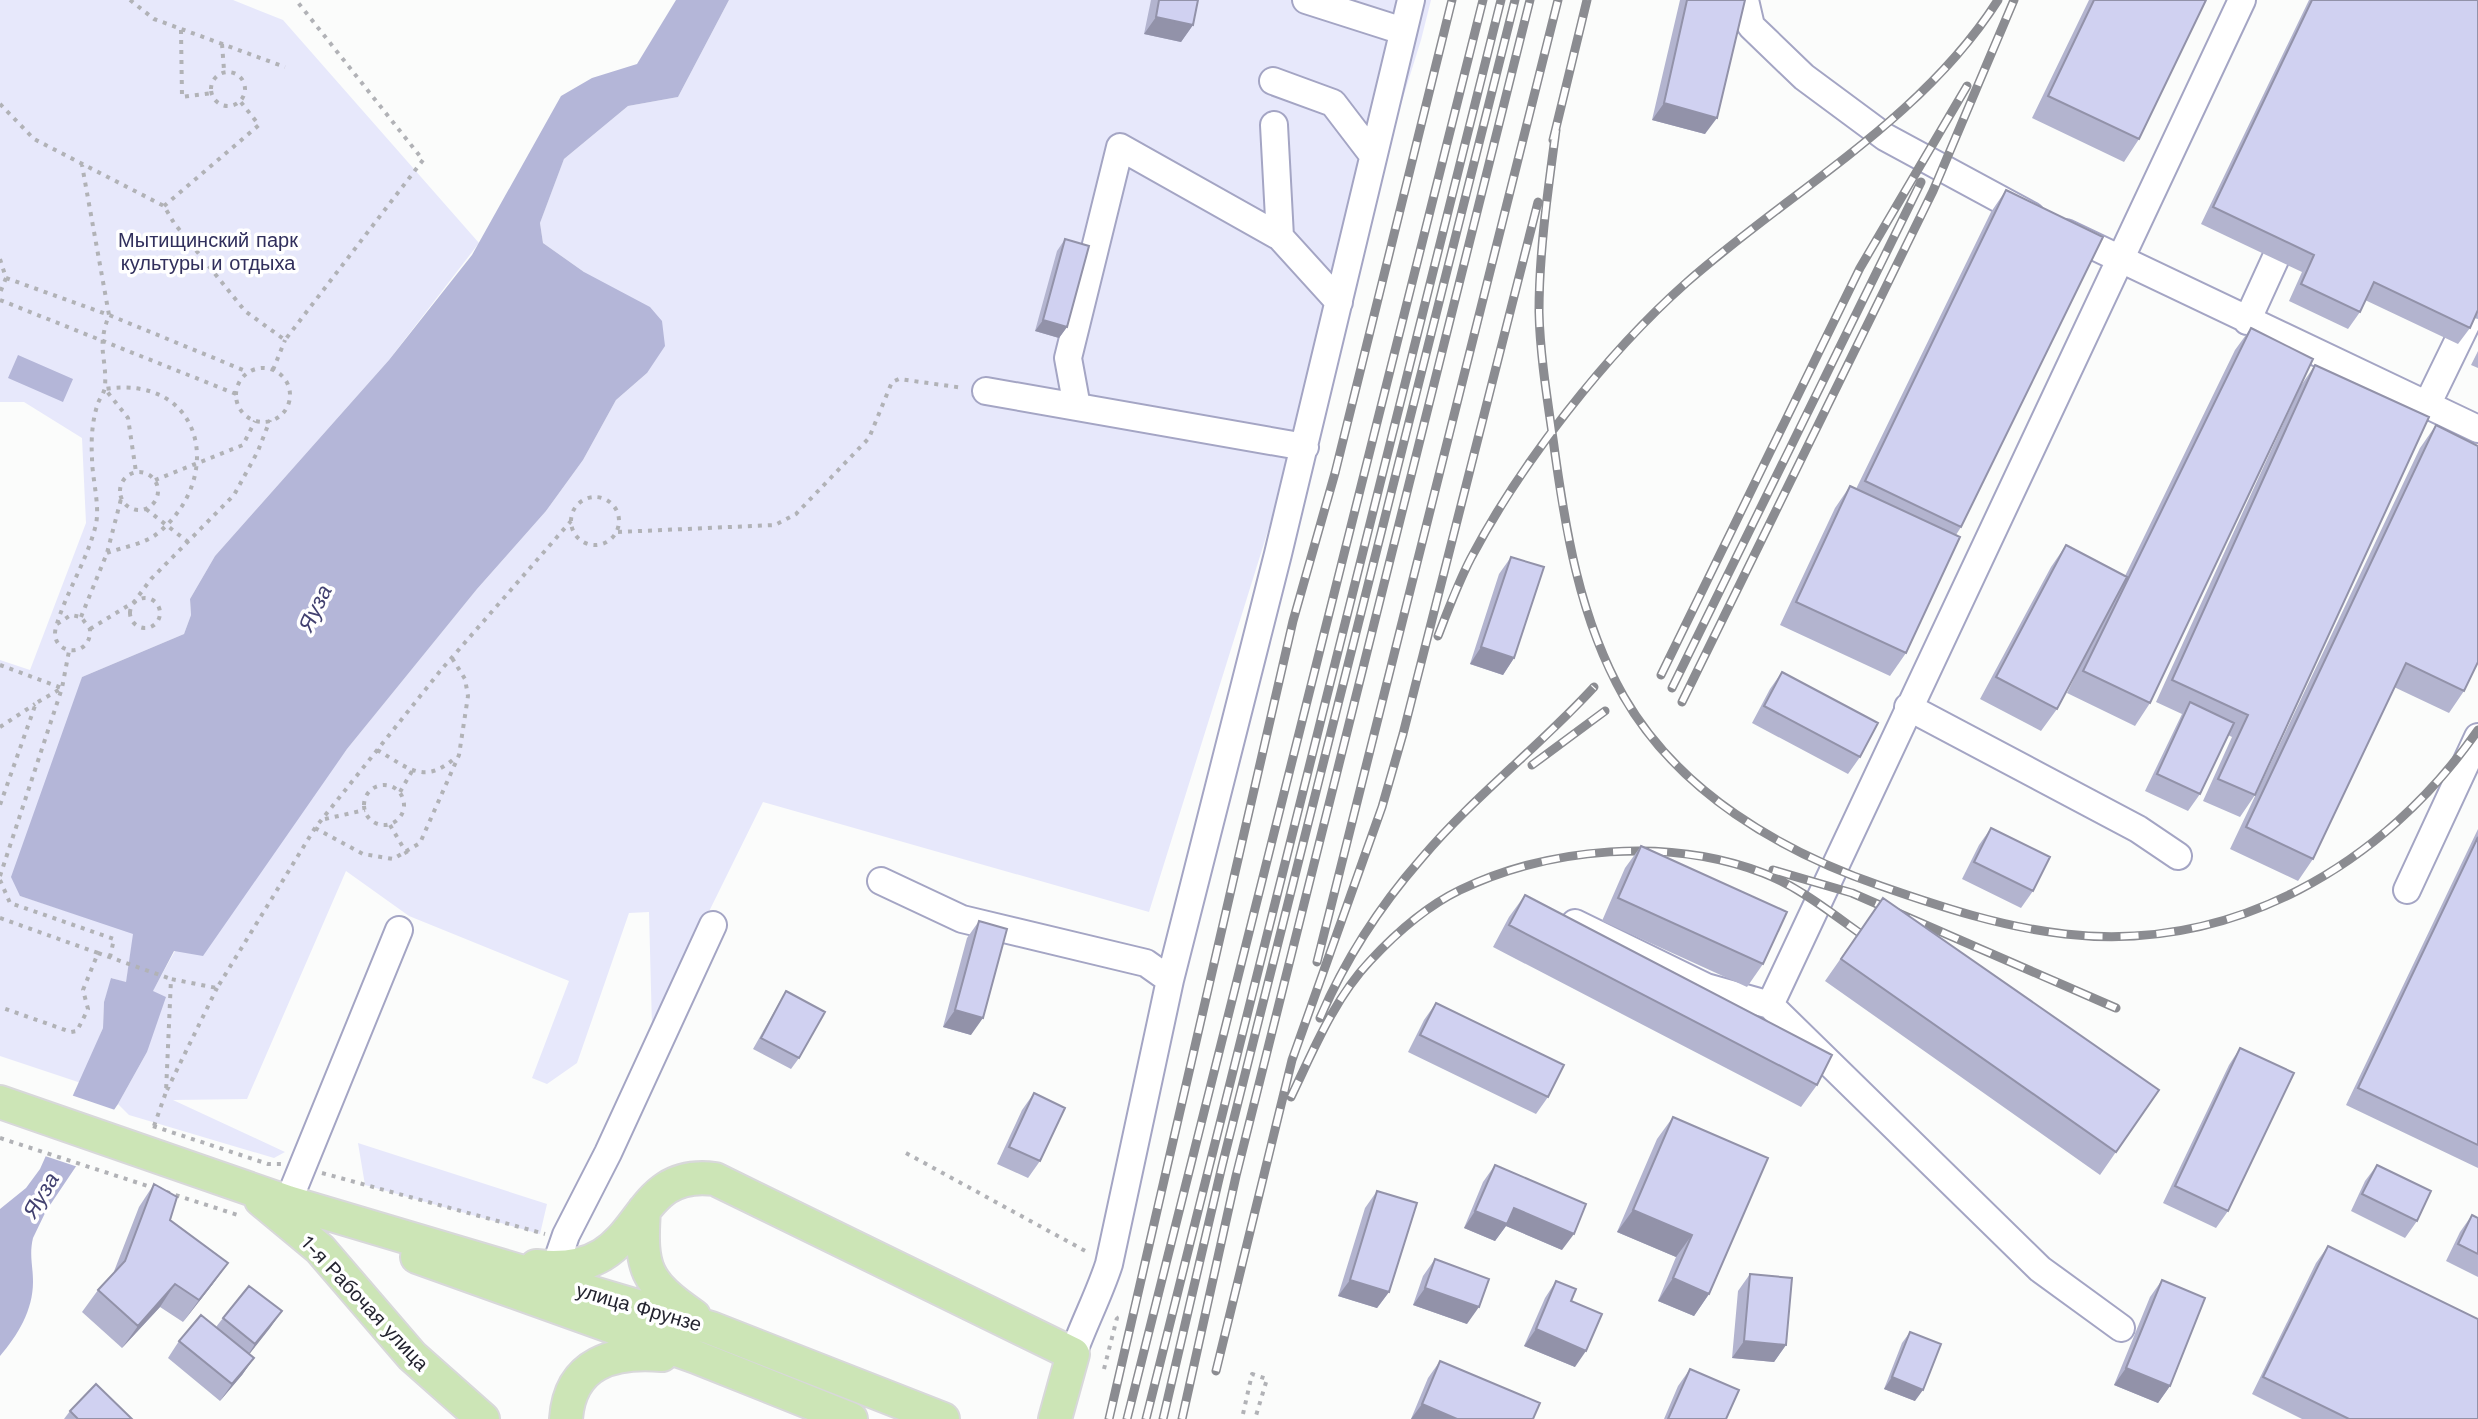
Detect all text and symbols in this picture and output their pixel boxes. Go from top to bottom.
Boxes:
park label: Мытищинский парк культуры и отдыха [118,228,298,275]
water label: Яуза [293,581,337,636]
water label: Яуза [17,1168,64,1223]
street label: 1-я Рабочая улица [296,1231,434,1376]
street label: улица Фрунзе [574,1278,704,1336]

